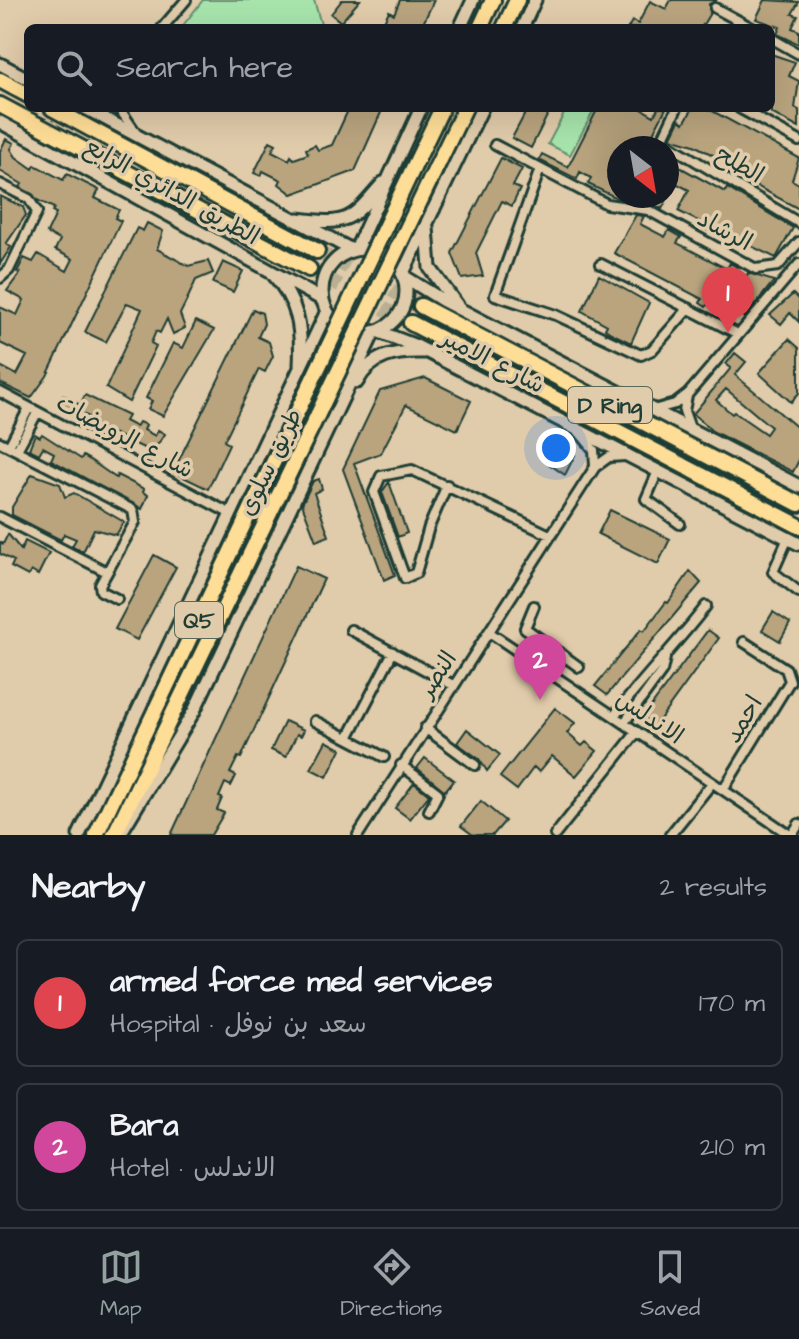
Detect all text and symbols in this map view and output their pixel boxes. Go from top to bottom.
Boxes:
search box [24,24,775,112]
icon: search [52,46,96,90]
text: Search here [116,47,293,89]
street label: الطريق الدائري الرابع [78,130,265,254]
north arrow [607,136,679,208]
street label: الطلح [709,137,770,192]
street label: الرشاد [691,202,758,260]
pin: 1 [702,267,754,333]
street label: شارع الامير [433,320,550,403]
street label: شارع الرويضات [50,386,199,487]
road number: D Ring [568,387,652,423]
street label: طريق سلوى [230,403,311,522]
your location [536,428,576,468]
road number: Q5 [175,602,223,638]
pin: 2 [514,634,566,700]
street label: النصر [409,644,466,706]
street label: الاندلس [609,683,690,753]
street label: احمد [716,689,771,750]
text: Nearby [32,863,146,911]
text: 2 results [659,869,767,905]
text: armed force med services [110,961,492,1003]
text: 1 [58,985,62,1021]
text: 170 m [699,985,765,1021]
text: Hospital · سعد بن نوفل [110,1006,367,1042]
text: Bara [110,1105,178,1147]
text: 2 [53,1129,67,1165]
text: 210 m [700,1129,765,1165]
text: Hotel · الاندلس [110,1150,275,1186]
tab: Map [99,1245,143,1324]
tab: Directions [340,1245,443,1324]
tab: Saved [640,1245,700,1324]

